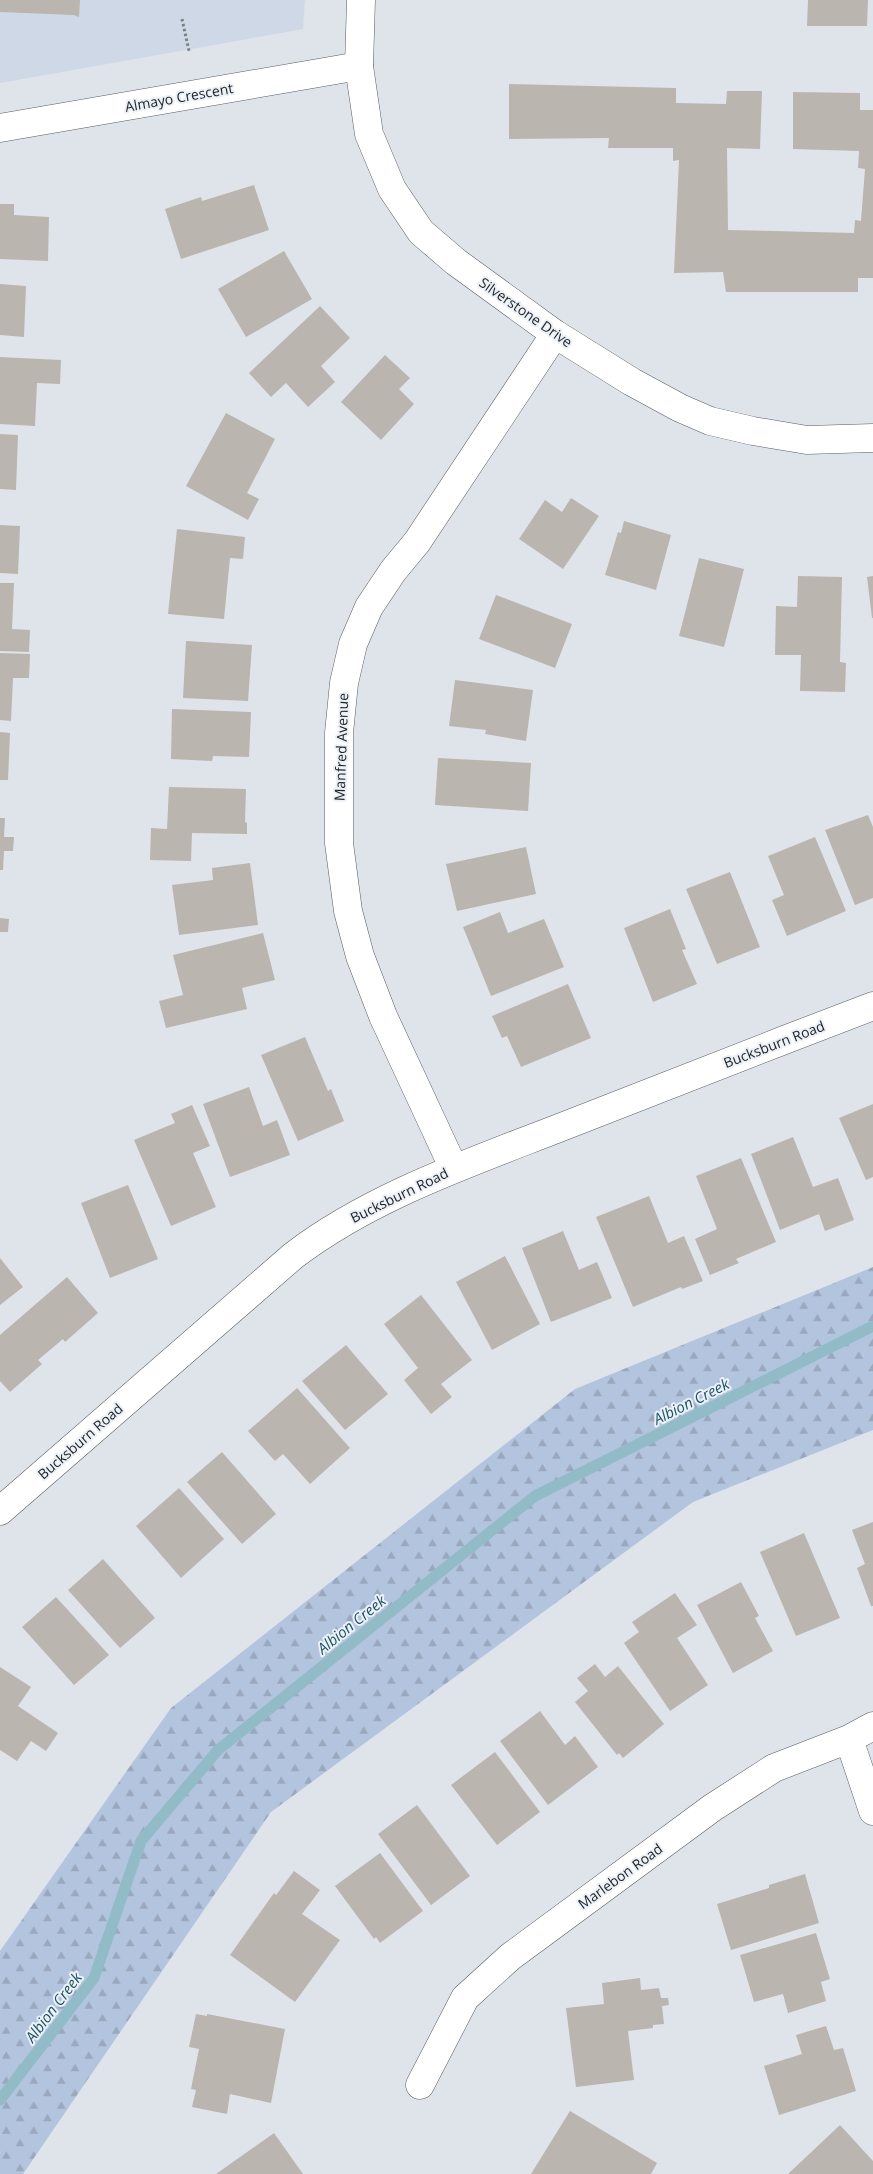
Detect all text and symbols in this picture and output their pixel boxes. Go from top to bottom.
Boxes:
street label: Almayo Crescent [123,78,235,116]
street label: Silverstone Drive [476,273,577,351]
street label: Manfred Avenue [330,692,352,801]
street label: Bucksburn Road [721,1016,827,1072]
street label: Bucksburn Road [347,1163,451,1227]
water label: Albion Creek [649,1373,733,1429]
street label: Bucksburn Road [33,1399,127,1483]
water label: Albion Creek [312,1590,390,1658]
street label: Marlebon Road [574,1839,666,1913]
water label: Albion Creek [20,1967,86,2047]

